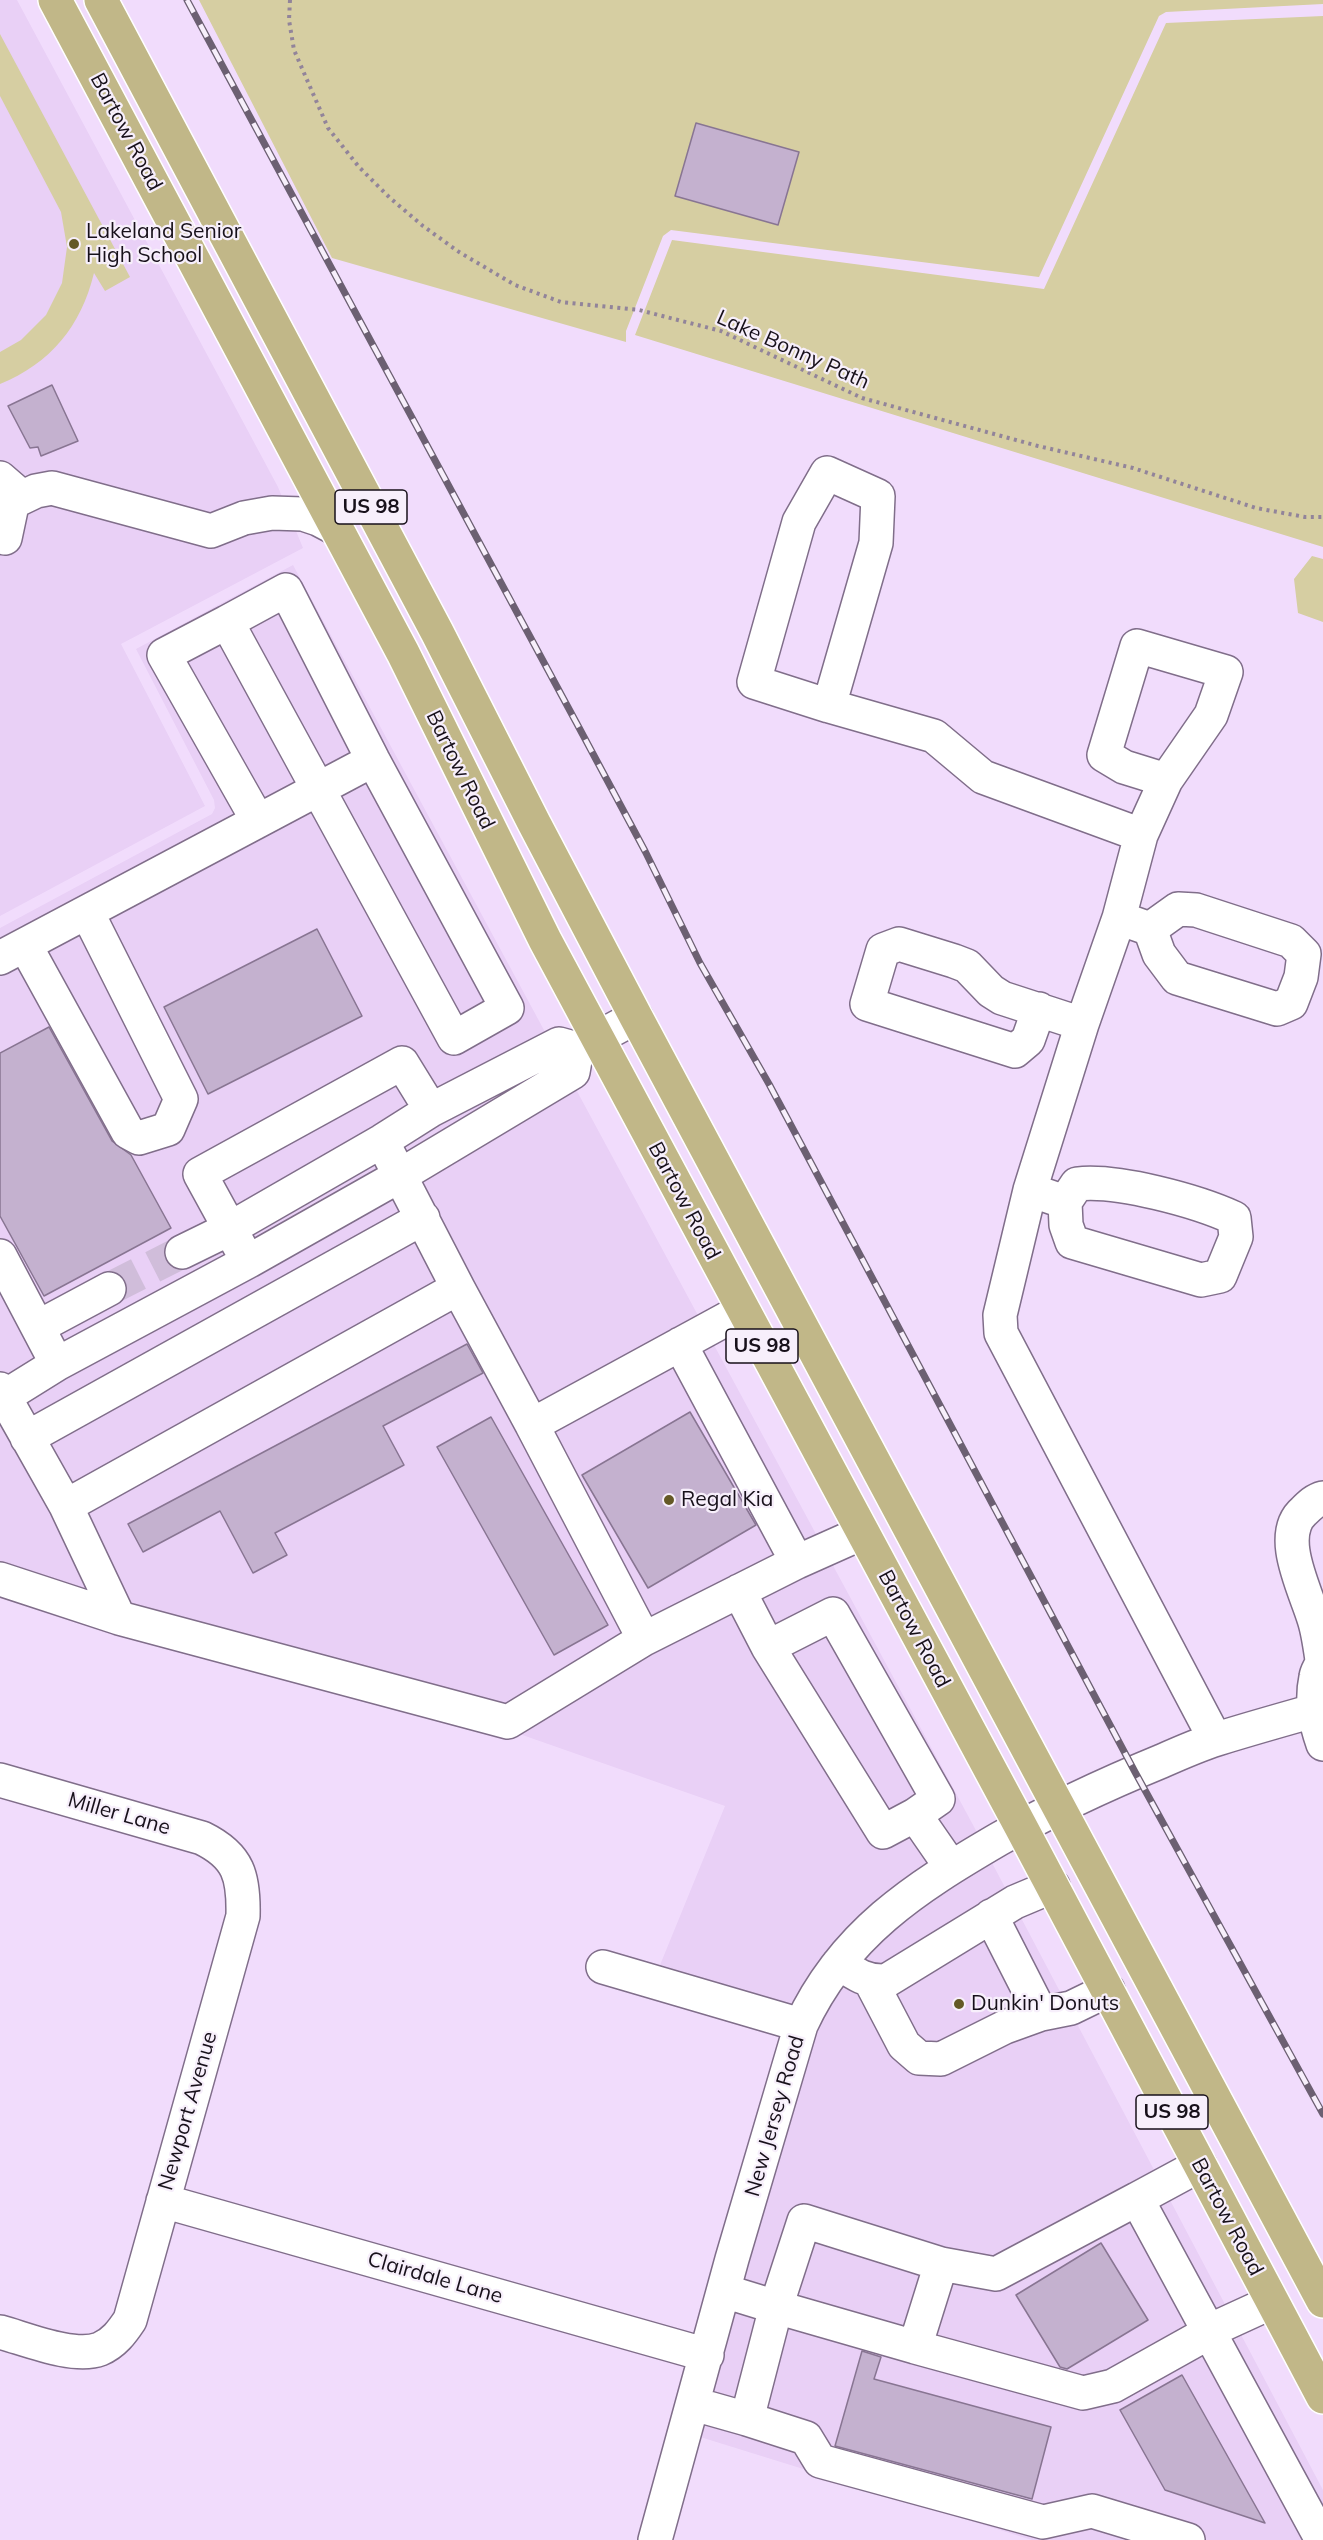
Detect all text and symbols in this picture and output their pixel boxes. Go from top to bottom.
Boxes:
street label: Bartow Road [85,69,167,195]
place label: Lakeland Senior High School [86,219,241,269]
marker: Lakeland Senior High School [67,237,81,251]
street label: Lake Bonny Path [713,305,873,395]
road number: US 98 [335,490,407,524]
street label: Bartow Road [420,706,500,834]
street label: Bartow Road [643,1138,725,1264]
road number: US 98 [726,1329,798,1363]
place label: Regal Kia [681,1487,773,1513]
marker: Regal Kia [662,1493,676,1507]
street label: Bartow Road [873,1566,955,1692]
street label: Miller Lane [65,1787,173,1841]
place label: Dunkin' Donuts [971,1991,1119,2017]
marker: Dunkin' Donuts [952,1997,966,2011]
street label: Newport Avenue [153,2029,223,2193]
street label: New Jersey Road [740,2033,810,2199]
road number: US 98 [1136,2095,1208,2129]
street label: Bartow Road [1186,2154,1268,2280]
street label: Clairdale Lane [365,2247,505,2309]

